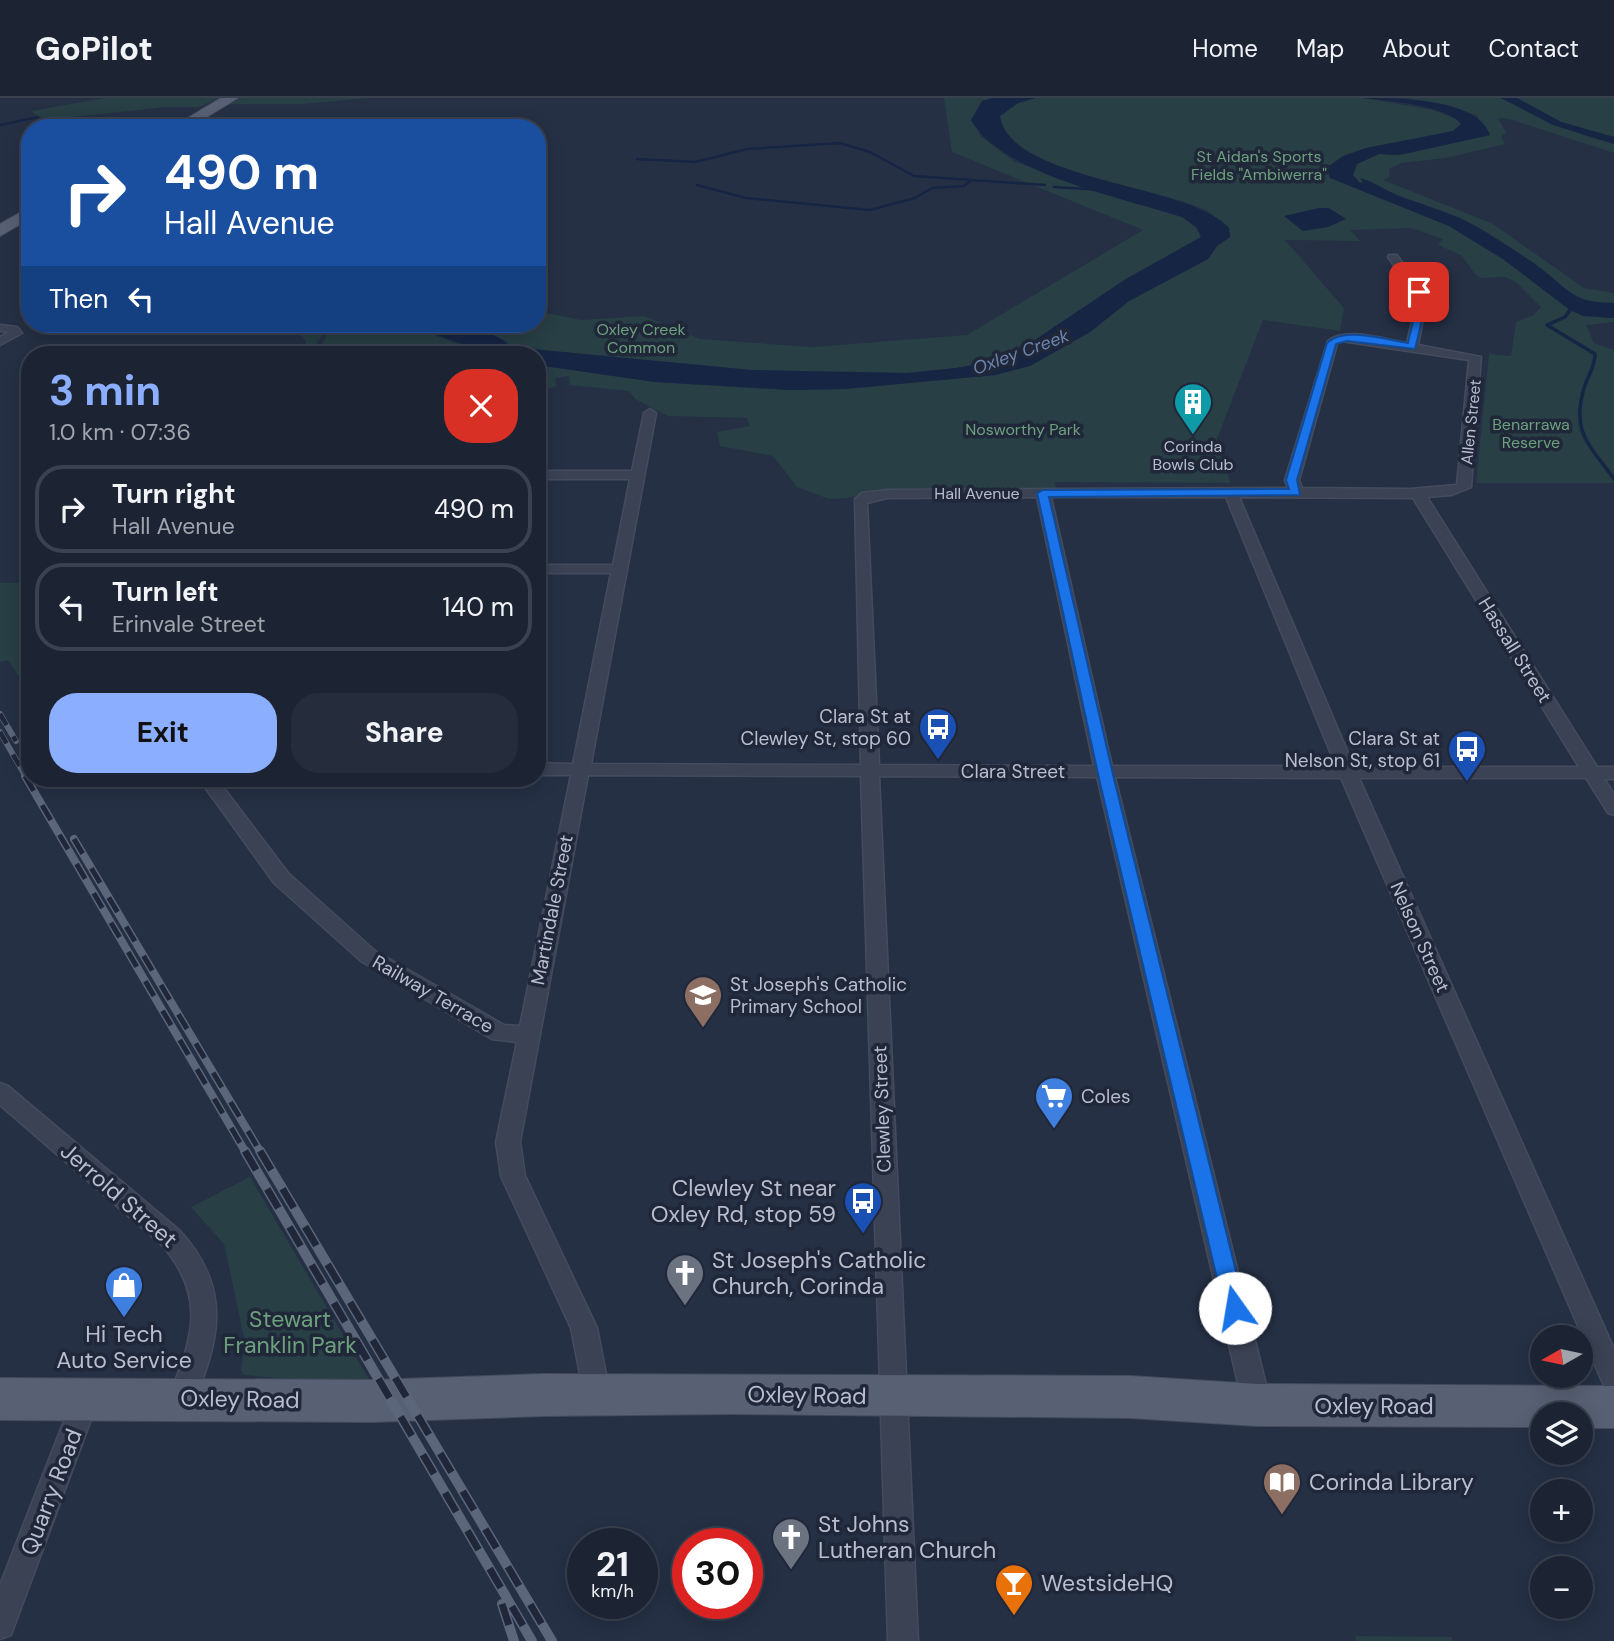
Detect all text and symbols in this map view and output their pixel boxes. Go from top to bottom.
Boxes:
text: GoPilot [35,27,153,70]
text: Home [1192,33,1258,64]
text: Map [1296,33,1344,64]
text: About [1382,33,1451,64]
text: Contact [1489,33,1579,64]
text: 490 m [164,140,319,204]
park label: St Aidan's Sports Fields "Ambiwerra" [1191,146,1327,185]
icon: right [49,147,140,238]
text: Hall Avenue [164,202,335,244]
pin [1389,262,1449,322]
icon: arrive [1400,273,1438,311]
icon: left [122,280,160,318]
text: Then [49,282,108,316]
park label: Oxley Creek Common [596,319,686,358]
water label: Oxley Creek [969,323,1073,381]
text: 3 min [49,363,161,418]
button: close [444,369,518,443]
street label: Allen Street [1456,378,1486,466]
building icon: Corinda Bowls Club [1172,381,1214,436]
park label: Benarrawa Reserve [1492,414,1570,453]
text: 1.0 km · 07:36 [49,417,191,447]
park label: Nosworthy Park [965,419,1081,440]
place label: Corinda Bowls Club [1152,436,1234,475]
text: Turn right [112,477,236,511]
street label: Hall Avenue [934,483,1020,504]
icon: right [53,490,91,528]
text: 490 m [434,492,514,526]
text: Hall Avenue [112,511,235,541]
text: Turn left [112,575,219,609]
icon: left [53,588,91,626]
text: 140 m [442,590,514,624]
street label: Hassall Street [1473,592,1557,708]
text: Erinvale Street [112,609,266,639]
button: Exit [49,693,277,773]
button: Share [291,693,518,773]
place label: Clara St at Clewley St, stop 60 [741,704,911,751]
bus stop icon: Clara St at Clewley St, stop 60 [917,706,959,761]
place label: Clara St at Nelson St, stop 61 [1285,726,1440,773]
bus stop icon: Clara St at Nelson St, stop 61 [1446,728,1488,783]
street label: Clara Street [961,759,1065,784]
street label: Martindale Street [525,833,579,987]
street label: Nelson Street [1384,878,1456,996]
street label: Railway Terrace [368,949,498,1039]
place label: St Joseph's Catholic Primary School [730,972,907,1019]
school or university icon: St Joseph's Catholic Primary School [682,974,724,1029]
street label: Clewley Street [867,1045,897,1173]
supermarket icon: Coles [1033,1075,1075,1130]
place label: Coles [1081,1084,1130,1109]
street label: Jerrold Street [54,1136,184,1254]
place label: Clewley St near Oxley Rd, stop 59 [651,1173,836,1229]
bus stop icon: Clewley St near Oxley Rd, stop 59 [842,1180,884,1235]
place label: St Joseph's Catholic Church, Corinda [712,1245,926,1301]
church icon: St Joseph's Catholic Church, Corinda [664,1252,706,1307]
shop icon: Hi Tech Auto Service [103,1264,145,1319]
position arrow [1198,1271,1272,1345]
park label: Stewart Franklin Park [223,1304,357,1360]
place label: Hi Tech Auto Service [56,1319,192,1375]
north arrow [1530,1325,1592,1388]
map controls [1530,1325,1593,1619]
street label: Oxley Road [747,1379,867,1411]
street label: Oxley Road [180,1383,300,1415]
street label: Oxley Road [1314,1391,1434,1421]
button: layers [1530,1402,1593,1465]
street label: Quarry Road [13,1425,89,1559]
library icon: Corinda Library [1261,1461,1303,1516]
place label: Corinda Library [1309,1467,1474,1497]
button: + [1530,1479,1593,1542]
place label: St Johns Lutheran Church [818,1509,996,1565]
church icon: St Johns Lutheran Church [770,1516,812,1571]
speed limit sign: 30 [672,1528,763,1619]
text: 21 [596,1541,629,1587]
button: − [1530,1556,1593,1619]
bar icon: WestsideHQ [993,1562,1035,1617]
place label: WestsideHQ [1041,1568,1173,1598]
text: km/h [591,1579,634,1603]

